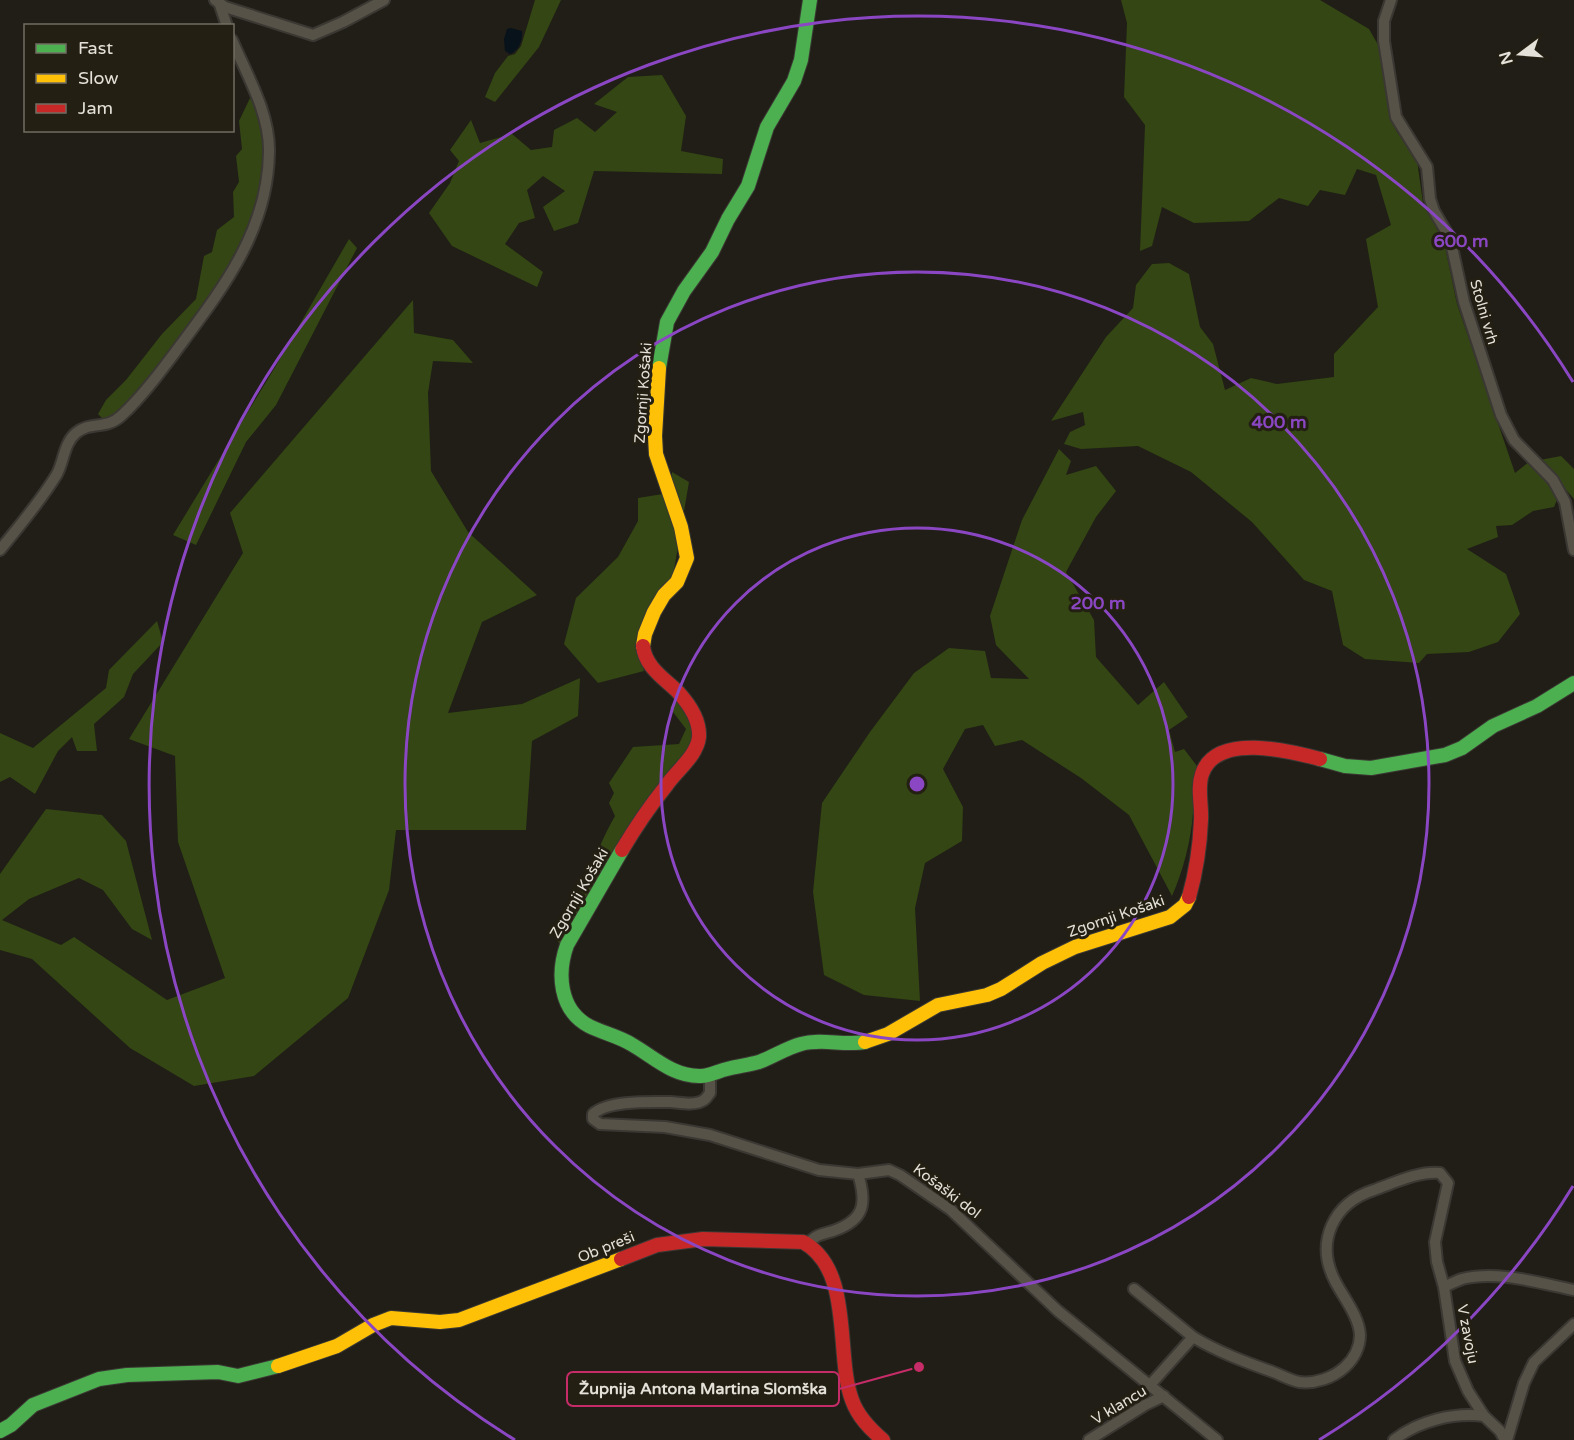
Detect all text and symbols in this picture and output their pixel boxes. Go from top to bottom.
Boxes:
legend [24,24,234,132]
north arrow [1490,24,1550,84]
text: Fast [78,37,113,59]
text: N [1495,49,1518,67]
text: Slow [78,67,119,89]
text: Jam [78,97,113,119]
text: 600 m [1433,230,1489,252]
street label: Stolni vrh [1466,277,1502,347]
street label: Zgornji Košaki [630,342,656,444]
text: 400 m [1251,411,1307,433]
text: 200 m [1070,592,1126,614]
centre of rings [907,774,927,794]
street label: Zgornji Košaki [546,845,612,941]
street label: Zgornji Košaki [1065,891,1167,941]
street label: Košaški dol [910,1160,984,1222]
street label: Ob preši [575,1227,637,1267]
street label: V zavoju [1453,1303,1483,1365]
callout: Župnija Antona Martina Slomška [567,1372,839,1406]
text: Župnija Antona Martina Slomška [579,1379,827,1399]
street label: V klancu [1088,1382,1150,1428]

